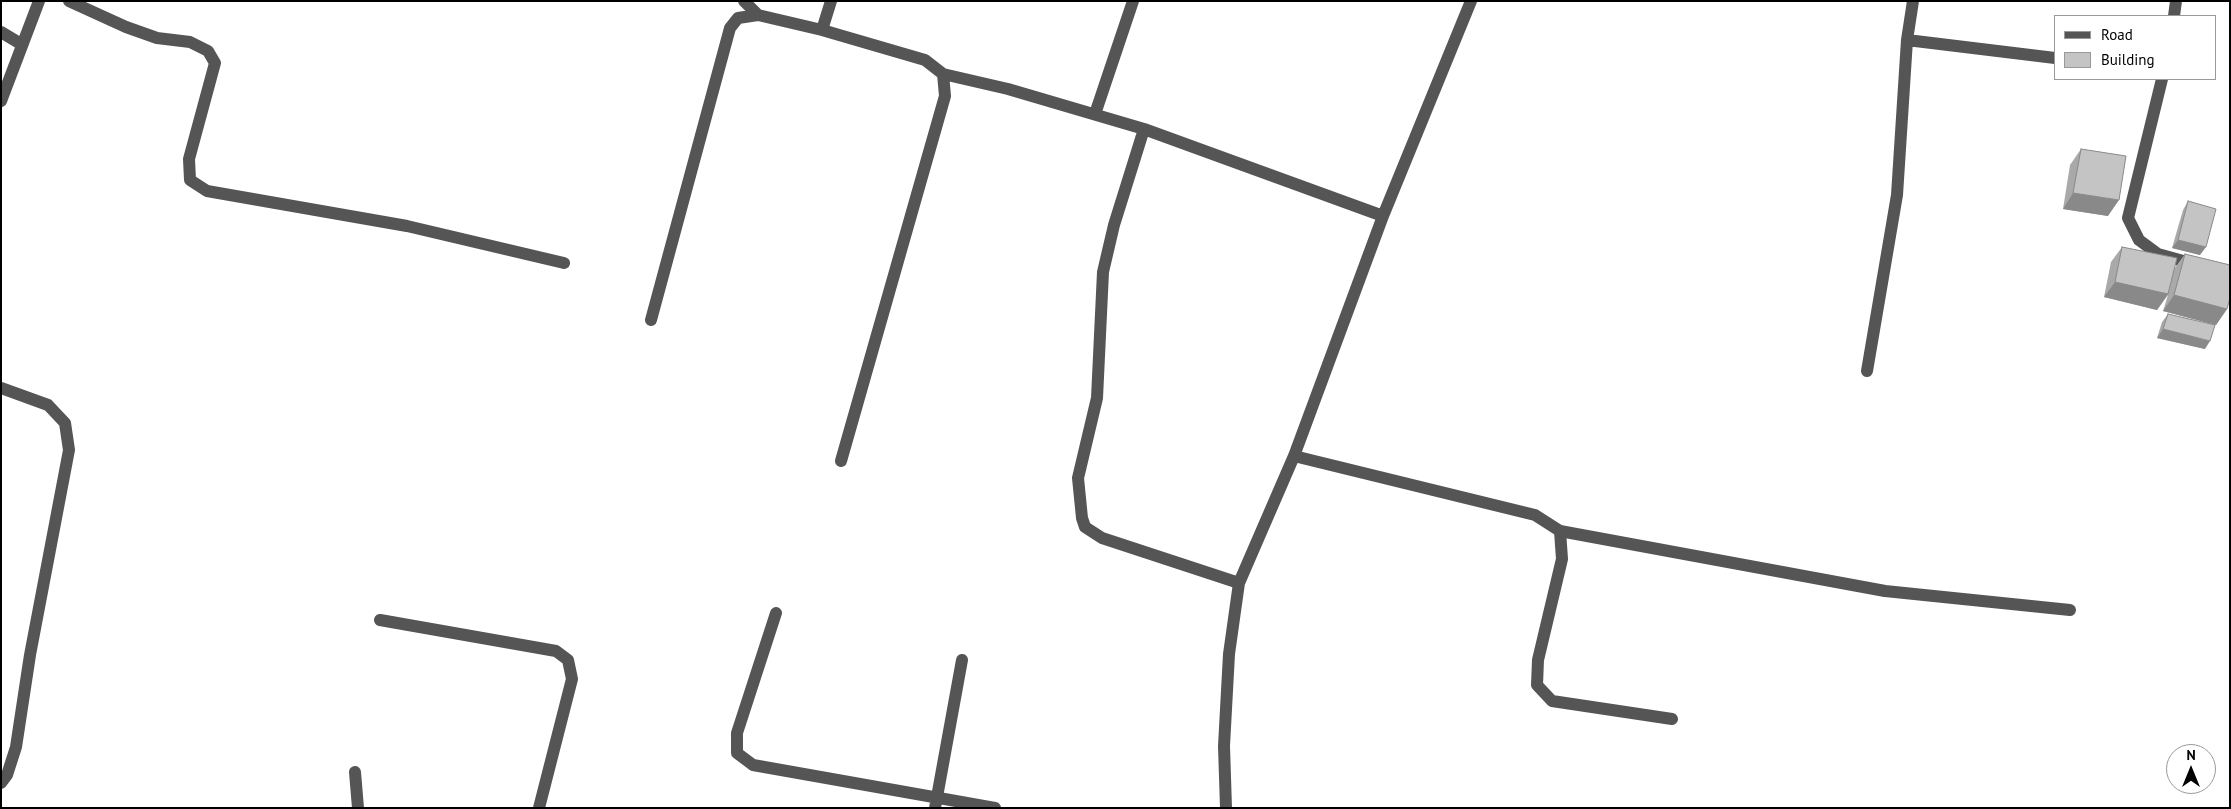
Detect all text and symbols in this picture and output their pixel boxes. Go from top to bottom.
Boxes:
legend [2054,15,2216,80]
text: Road [2101,25,2133,44]
text: Building [2101,50,2155,69]
north arrow [2166,744,2216,794]
text: N [2186,746,2196,764]

